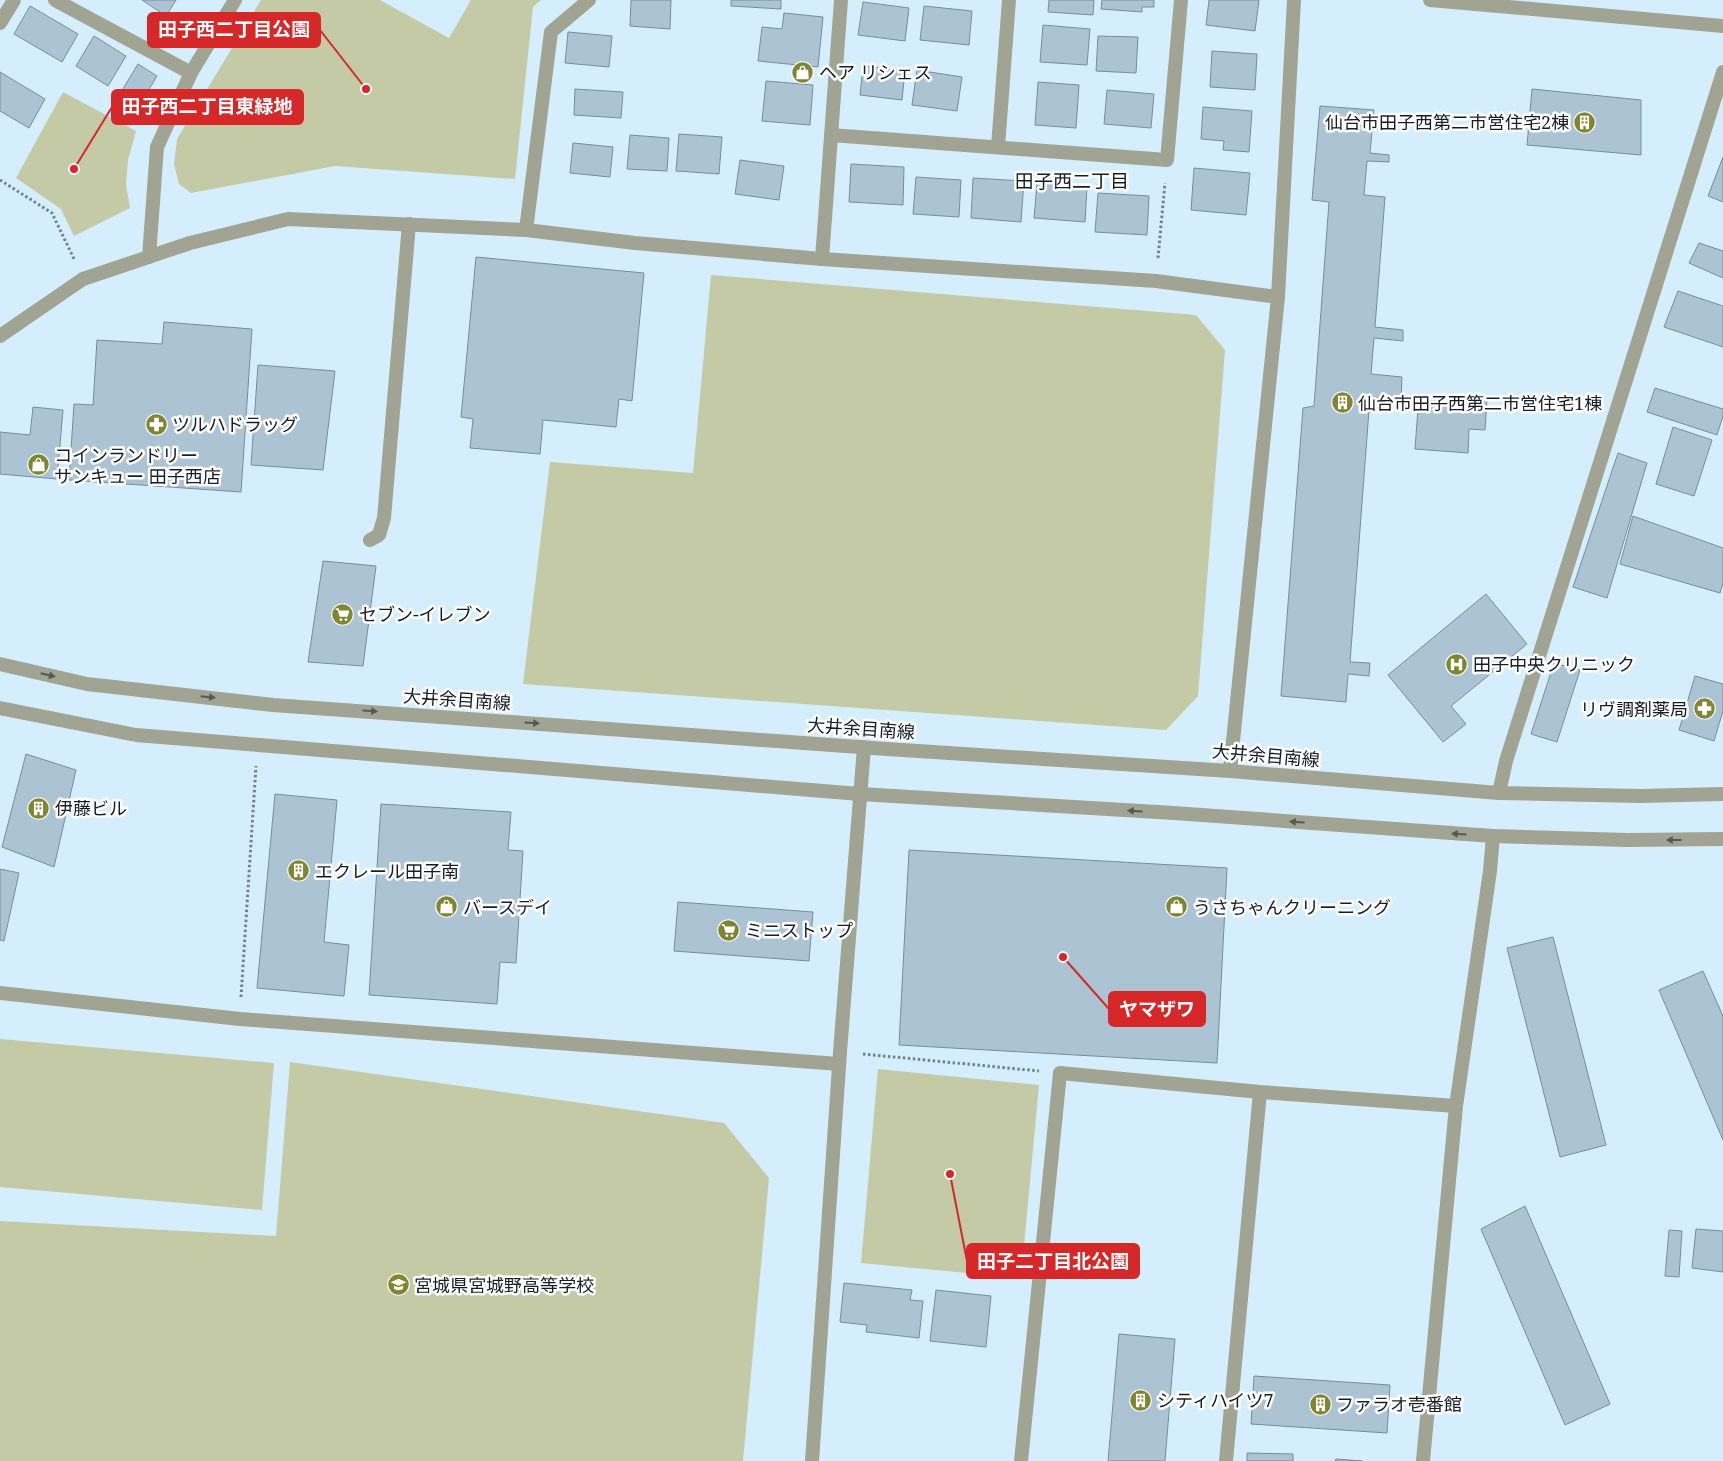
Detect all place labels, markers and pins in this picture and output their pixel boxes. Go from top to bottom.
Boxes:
callout: 田子西二丁目公園 [148,13,320,47]
shop icon: ヘア リシェス [791,60,815,84]
place label: ヘア リシェス [819,60,932,84]
callout: 田子西二丁目東緑地 [112,90,303,124]
place label: 仙台市田子西第二市営住宅2棟 [1325,110,1569,134]
building icon: 仙台市田子西第二市営住宅2棟 [1573,110,1597,134]
building icon: 仙台市田子西第二市営住宅1棟 [1330,391,1354,415]
place label: 仙台市田子西第二市営住宅1棟 [1358,391,1602,415]
pharmacy icon: ツルハドラッグ [144,412,168,436]
place label: ツルハドラッグ [172,412,298,436]
place label: コインランドリー サンキュー 田子西店 [54,443,221,488]
shop icon: コインランドリー サンキュー 田子西店 [26,453,50,477]
supermarket icon: セブン-イレブン [331,602,355,626]
place label: セブン-イレブン [359,602,491,626]
hospital icon: 田子中央クリニック [1445,652,1469,676]
place label: 田子中央クリニック [1473,652,1635,676]
place label: リヴ調剤薬局 [1580,697,1688,721]
pharmacy icon: リヴ調剤薬局 [1692,697,1716,721]
building icon: 伊藤ビル [27,796,51,820]
place label: 伊藤ビル [55,796,127,820]
building icon: エクレール田子南 [287,859,311,883]
place label: エクレール田子南 [315,859,459,883]
shop icon: バースデイ [435,895,459,919]
place label: バースデイ [463,895,552,919]
shop icon: うさちゃんクリーニング [1165,895,1189,919]
place label: うさちゃんクリーニング [1193,895,1391,919]
supermarket icon: ミニストップ [717,918,741,942]
place label: ミニストップ [745,918,853,942]
callout: ヤマザワ [1109,992,1205,1026]
callout: 田子二丁目北公園 [967,1244,1139,1278]
school or university icon: 宮城県宮城野高等学校 [386,1273,410,1297]
place label: 宮城県宮城野高等学校 [414,1273,594,1297]
building icon: シティハイツ7 [1129,1388,1153,1412]
place label: シティハイツ7 [1157,1388,1274,1412]
building icon: ファラオ壱番館 [1308,1392,1332,1416]
place label: ファラオ壱番館 [1336,1392,1462,1416]

